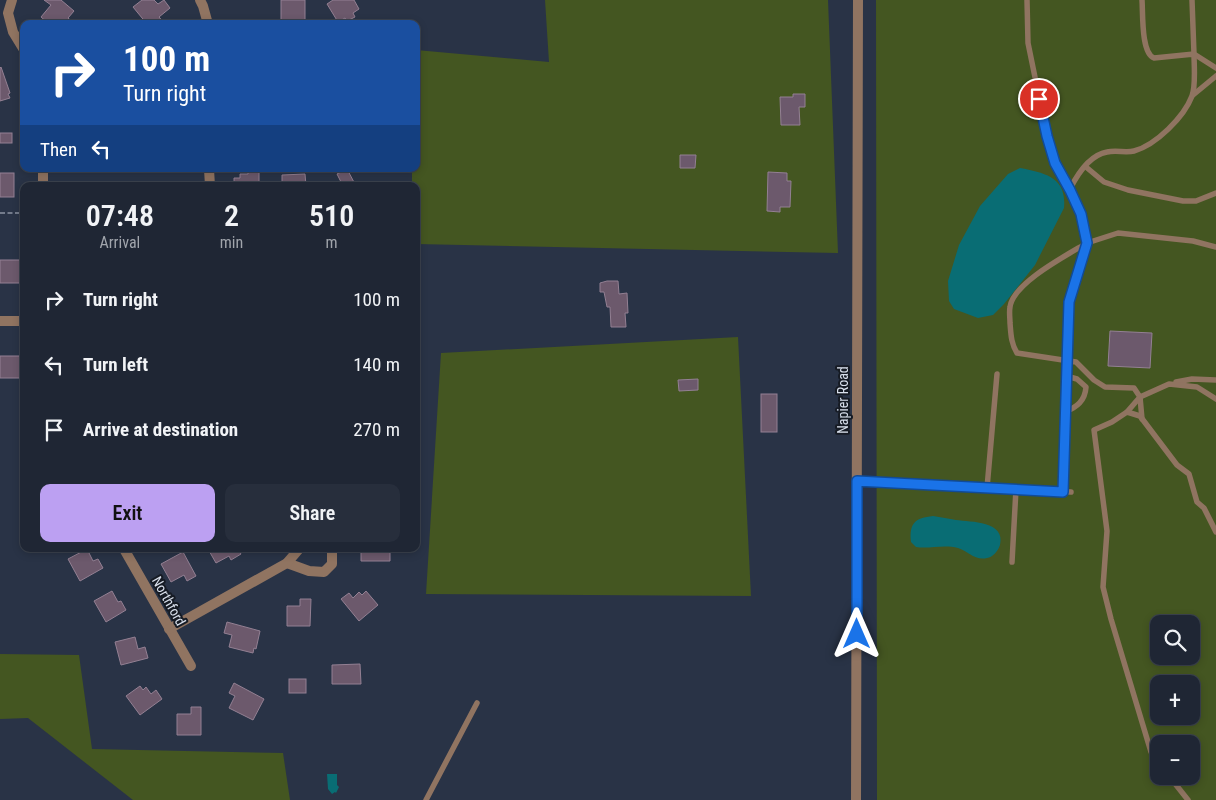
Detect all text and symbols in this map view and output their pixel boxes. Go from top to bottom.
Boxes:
text: 100 m [123,39,210,80]
icon: right [40,40,105,105]
pin [1018,78,1060,120]
text: Turn right [123,81,206,106]
icon: arrive [1025,85,1053,113]
icon: left [87,135,115,163]
text: Then [40,138,77,161]
text: 07:48 [86,198,154,233]
text: 2 [224,198,239,233]
text: 510 [309,198,354,233]
text: Arrival [100,233,140,252]
text: min [220,233,243,252]
text: m [326,233,338,252]
icon: right [40,286,68,314]
text: Turn right [83,288,158,311]
text: 100 m [353,288,400,311]
icon: left [40,351,68,379]
text: Turn left [83,353,148,376]
text: 140 m [353,353,400,376]
street label: Napier Road [835,366,851,434]
icon: arrive [40,416,68,444]
text: Arrive at destination [83,418,238,441]
text: 270 m [353,418,400,441]
button: Exit [40,484,215,542]
button: Share [225,484,400,542]
street label: Northford [149,574,189,628]
position arrow [830,607,882,659]
map controls [1150,615,1200,785]
button: search [1150,615,1200,665]
button: + [1150,675,1200,725]
button: − [1150,735,1200,785]

